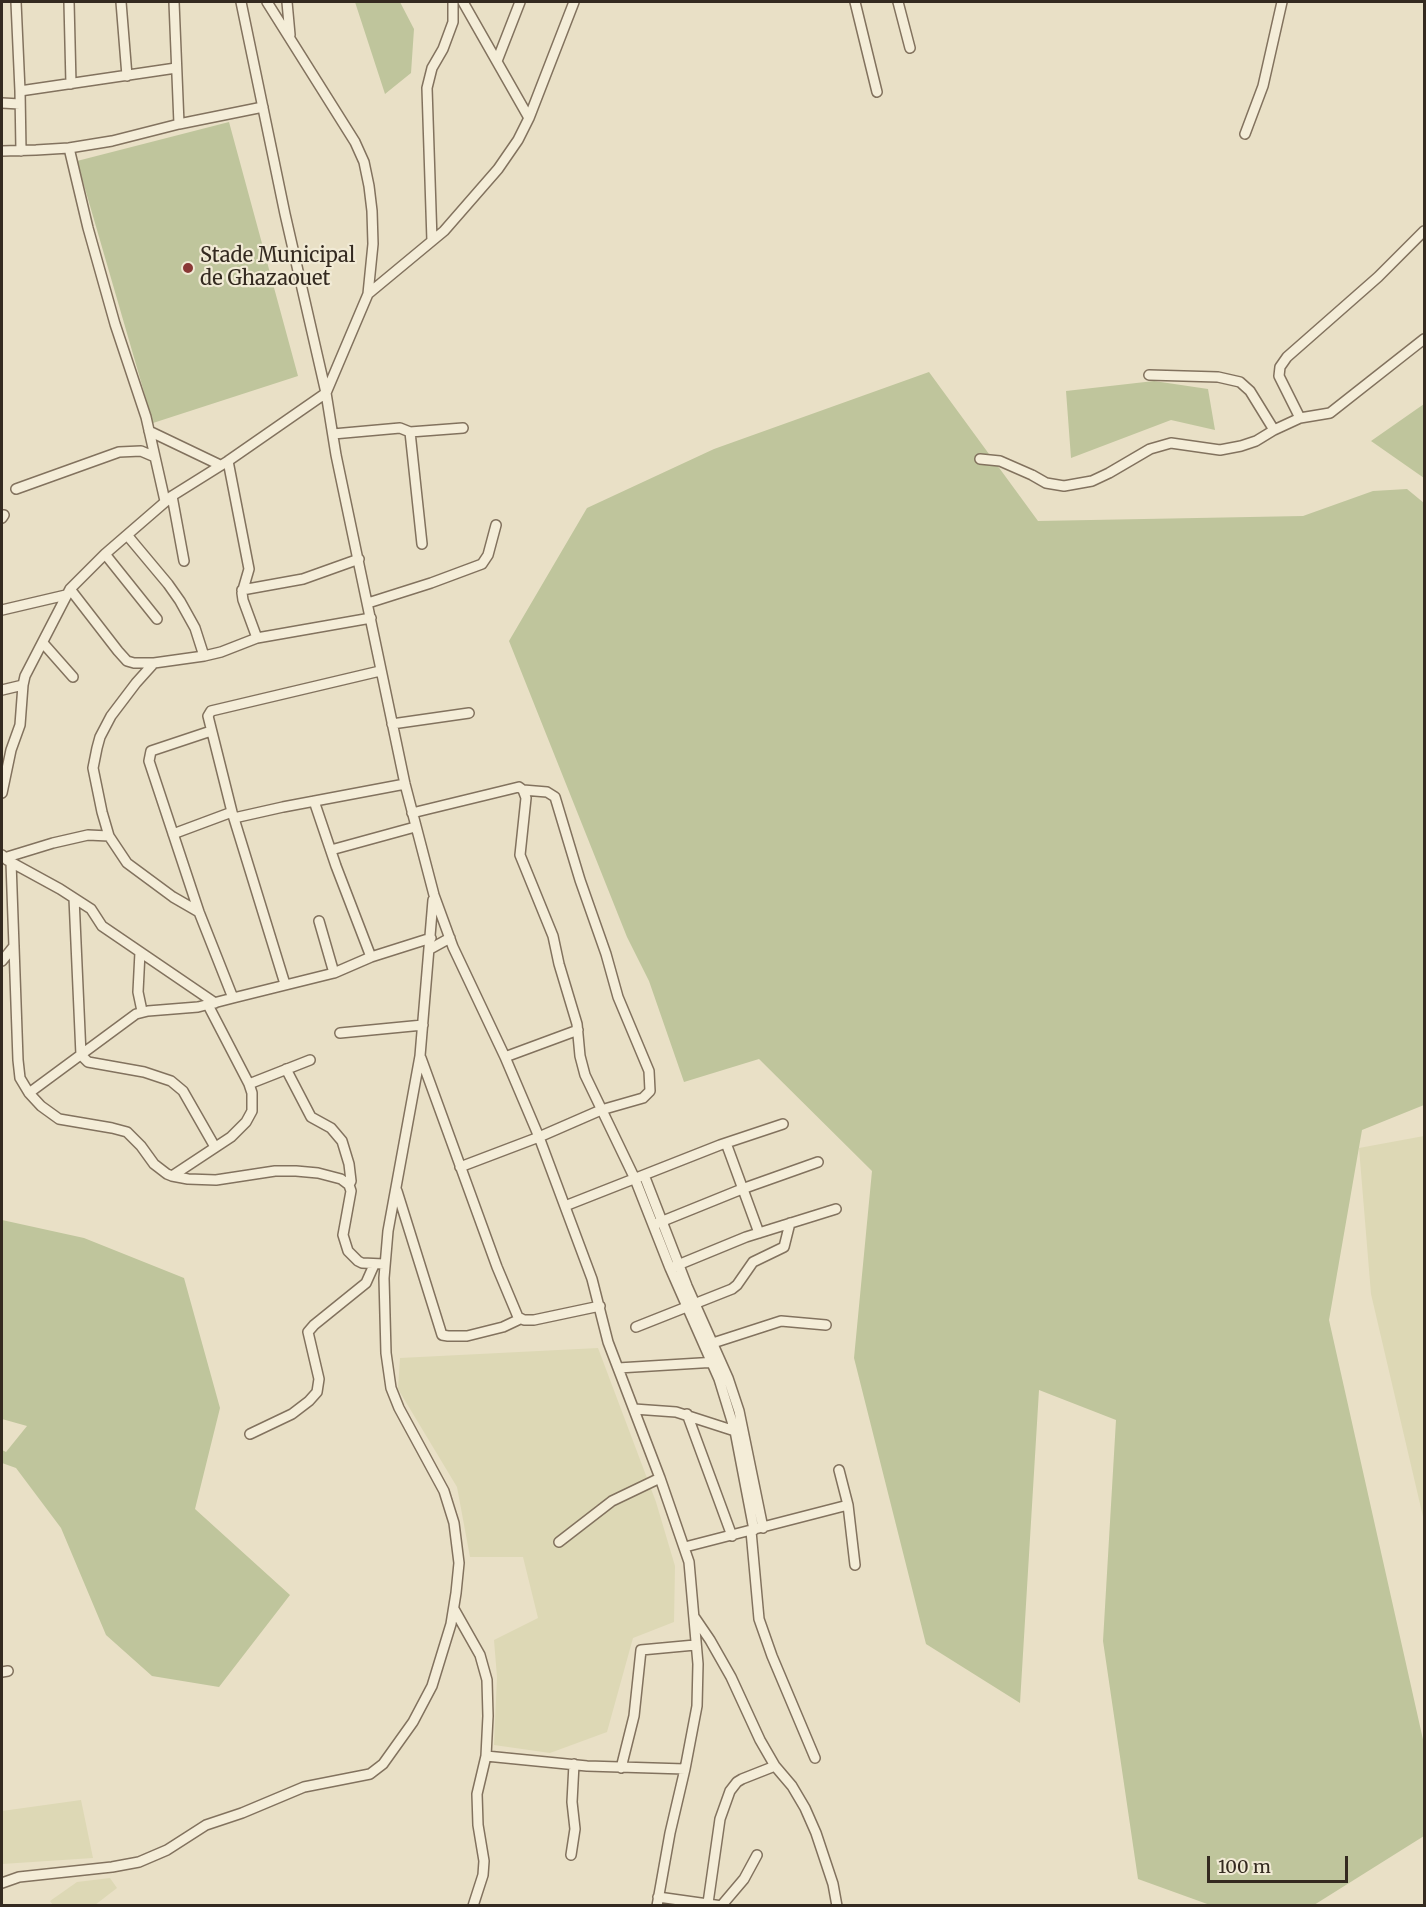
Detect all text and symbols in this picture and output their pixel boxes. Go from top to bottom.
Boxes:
place label: Stade Municipal de Ghazaouet [200,244,355,291]
marker: Stade Municipal de Ghazaouet [181,261,195,275]
scale bar [1210,1844,1351,1882]
text: 100 m [1218,1855,1271,1878]

